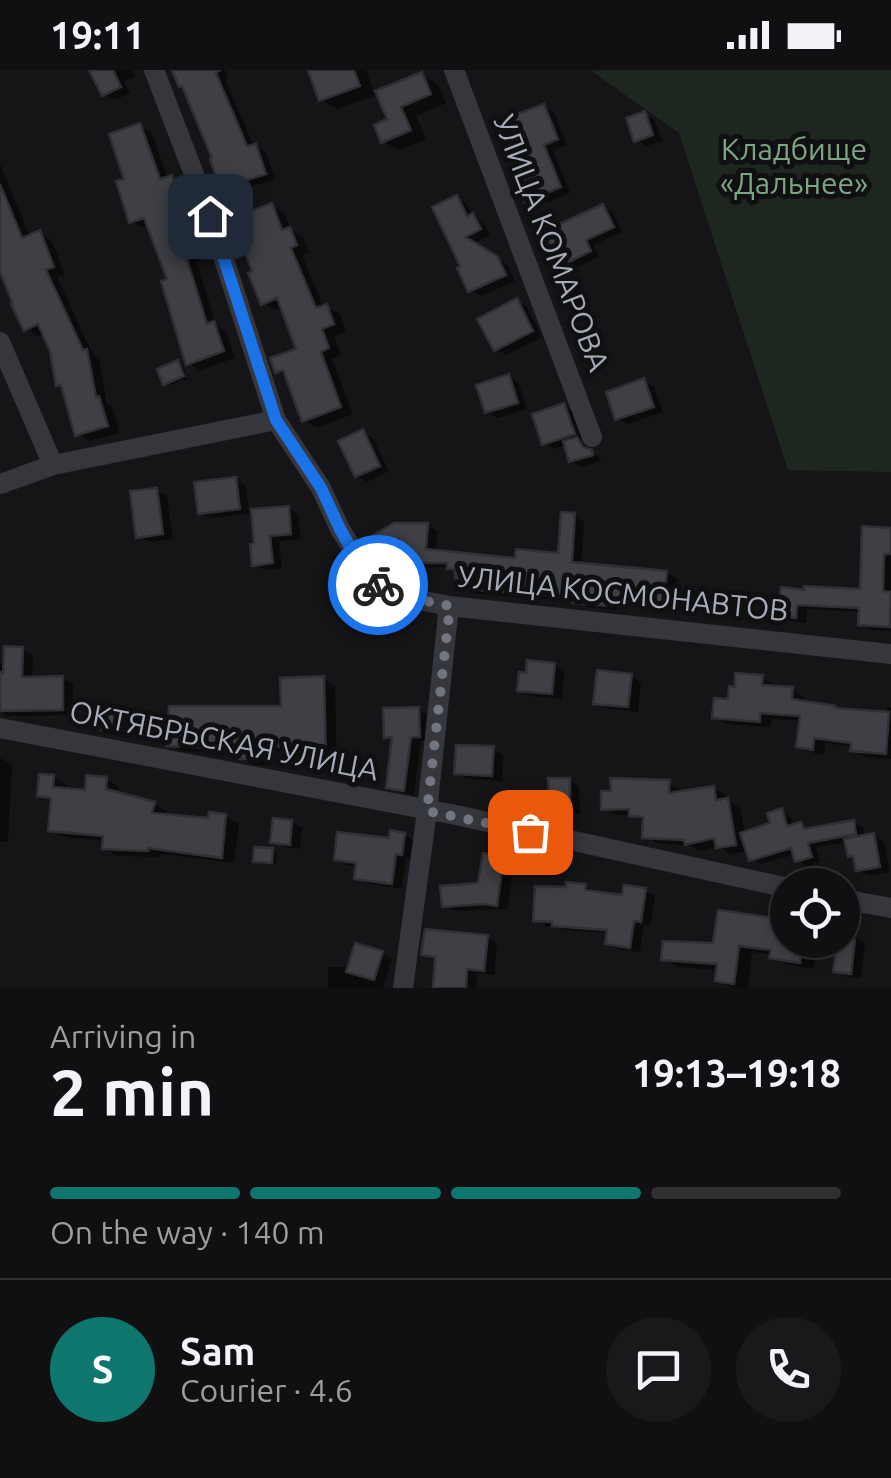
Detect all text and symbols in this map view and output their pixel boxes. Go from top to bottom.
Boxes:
text: 19:11 [50,14,145,56]
street label: УЛИЦА КОМАРОВА [487,110,617,376]
park label: Кладбище «Дальнее» [720,132,868,200]
pin [168,174,253,259]
icon: home [183,189,238,244]
courier [328,535,428,635]
icon: bike [351,558,406,613]
street label: УЛИЦА КОСМОНАВТОВ [456,559,790,627]
street label: ОКТЯБРЬСКАЯ УЛИЦА [67,693,382,787]
pin [488,790,573,875]
icon: bag [503,805,558,860]
map controls [770,868,860,958]
button: locate [770,868,860,958]
text: Arriving in [50,1018,196,1054]
text: 19:13–19:18 [632,1052,841,1094]
text: 2 min [50,1055,214,1128]
text: On the way · 140 m [50,1214,325,1250]
button: chat [606,1317,711,1422]
button: phone [736,1317,841,1422]
text: Sam [180,1330,255,1372]
text: S [92,1348,113,1390]
text: Courier · 4.6 [180,1372,353,1408]

